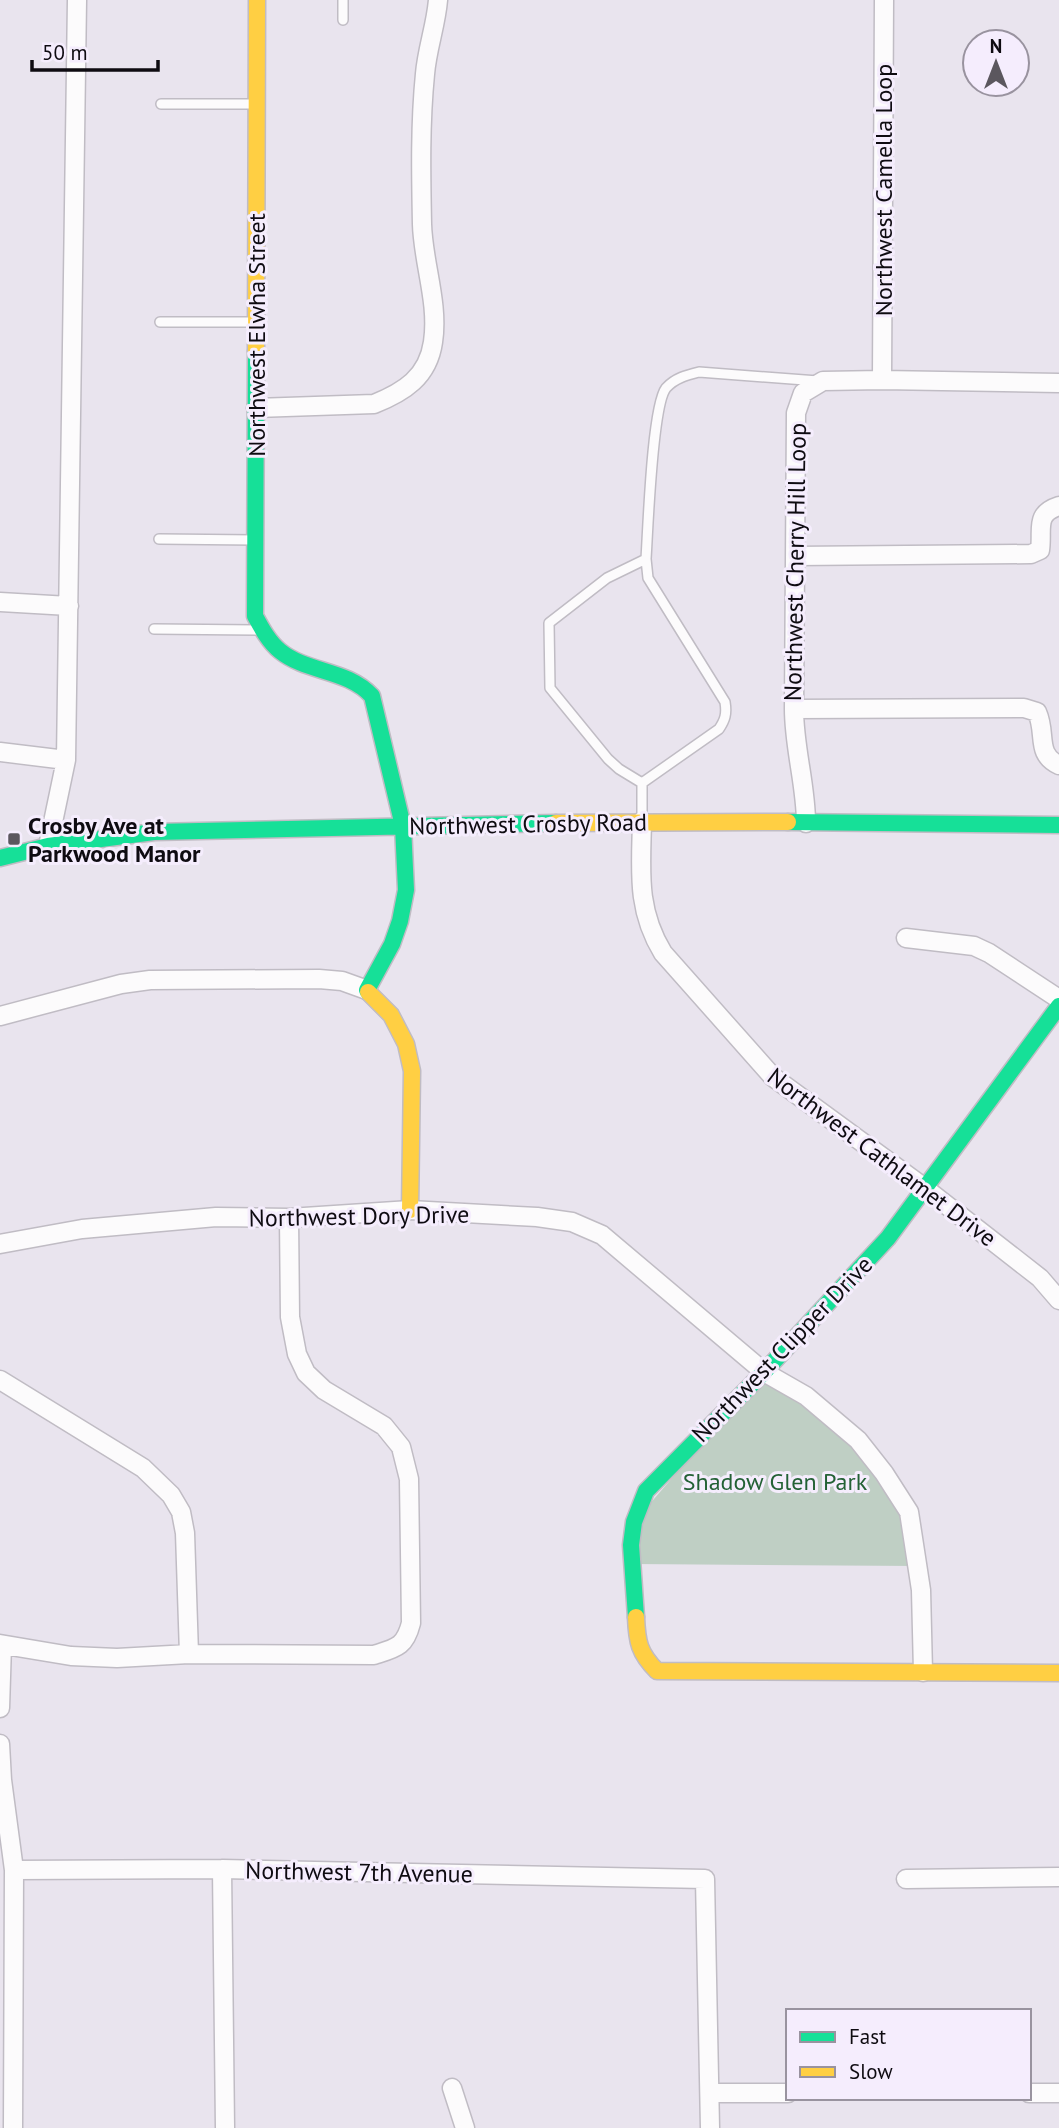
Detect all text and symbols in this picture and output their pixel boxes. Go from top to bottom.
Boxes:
scale bar [32,28,158,72]
north arrow [961,28,1031,98]
text: N [990,34,1002,58]
text: 50 m [42,39,88,66]
street label: Northwest Camella Loop [868,64,899,316]
street label: Northwest Elwha Street [241,213,272,457]
street label: Northwest Cherry Hill Loop [777,423,813,701]
street label: Northwest Crosby Road [409,806,647,842]
place label: Crosby Ave at Parkwood Manor [28,810,201,869]
marker: Crosby Ave at Parkwood Manor [6,831,22,847]
street label: Northwest Cathlamet Drive [761,1061,1003,1253]
street label: Northwest Dory Drive [248,1199,470,1233]
street label: Northwest Clipper Drive [685,1249,879,1449]
park label: Shadow Glen Park [683,1466,868,1497]
street label: Northwest 7th Avenue [245,1855,473,1889]
legend [786,2009,1031,2100]
text: Fast [849,2023,886,2050]
text: Slow [849,2058,893,2085]

